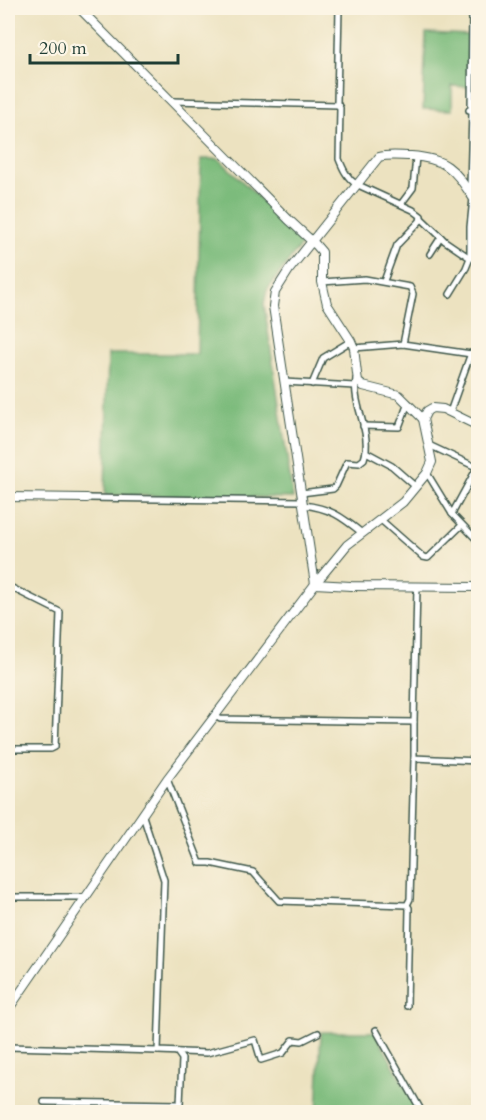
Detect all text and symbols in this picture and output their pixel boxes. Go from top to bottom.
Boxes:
scale bar [30,27,178,65]
text: 200 m [39,36,87,61]

